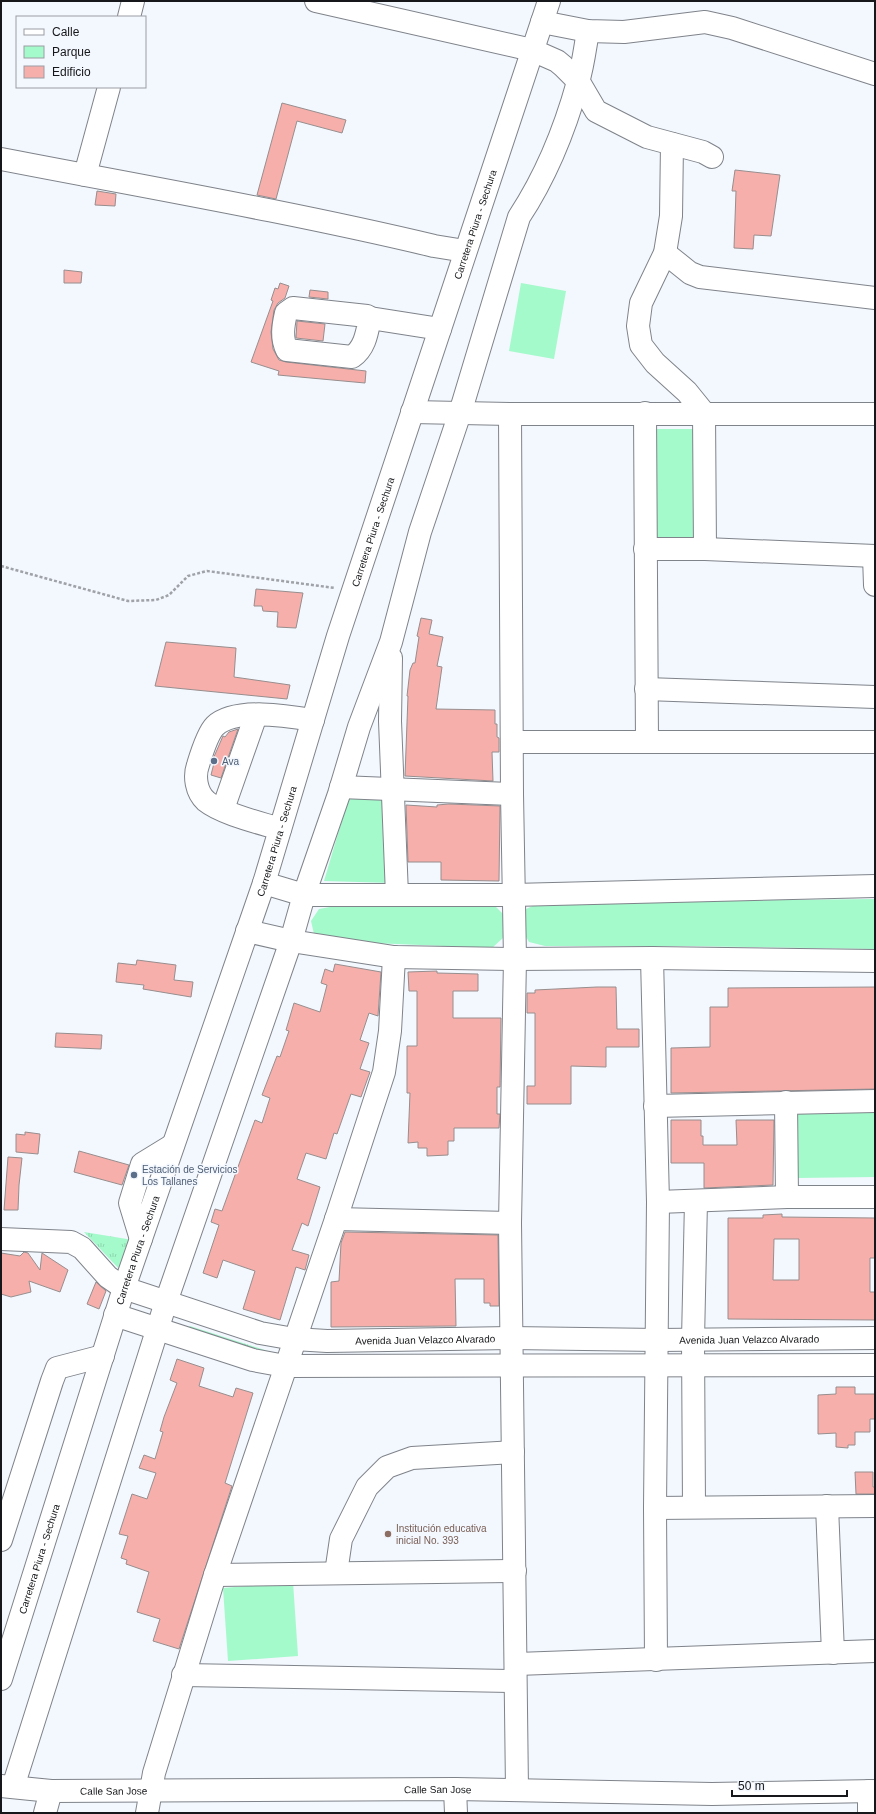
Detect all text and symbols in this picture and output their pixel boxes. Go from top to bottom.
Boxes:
legend [16,16,146,88]
text: Calle [52,25,80,39]
text: Parque [52,45,91,59]
text: Edificio [52,65,91,79]
street label: Carretera Piura - Sechura [451,168,498,281]
street label: Carretera Piura - Sechura [349,475,396,588]
marker: Ava [209,756,219,766]
place label: Ava [222,756,239,767]
street label: Carretera Piura - Sechura [254,784,298,898]
place label: Estación de Servicios Los Tallanes [142,1164,238,1187]
marker: Estación de Servicios Los Tallanes [129,1170,139,1180]
street label: Carretera Piura - Sechura [114,1194,161,1306]
street label: Avenida Juan Velazco Alvarado [355,1333,496,1346]
street label: Avenida Juan Velazco Alvarado [679,1333,820,1345]
street label: Carretera Piura - Sechura [16,1502,61,1615]
place label: Institución educativa inicial No. 393 [396,1523,487,1546]
marker: Institución educativa inicial No. 393 [383,1529,393,1539]
scale bar [732,1772,847,1798]
text: 50 m [738,1779,765,1793]
street label: Calle San Jose [404,1783,472,1795]
street label: Calle San Jose [80,1785,148,1796]

